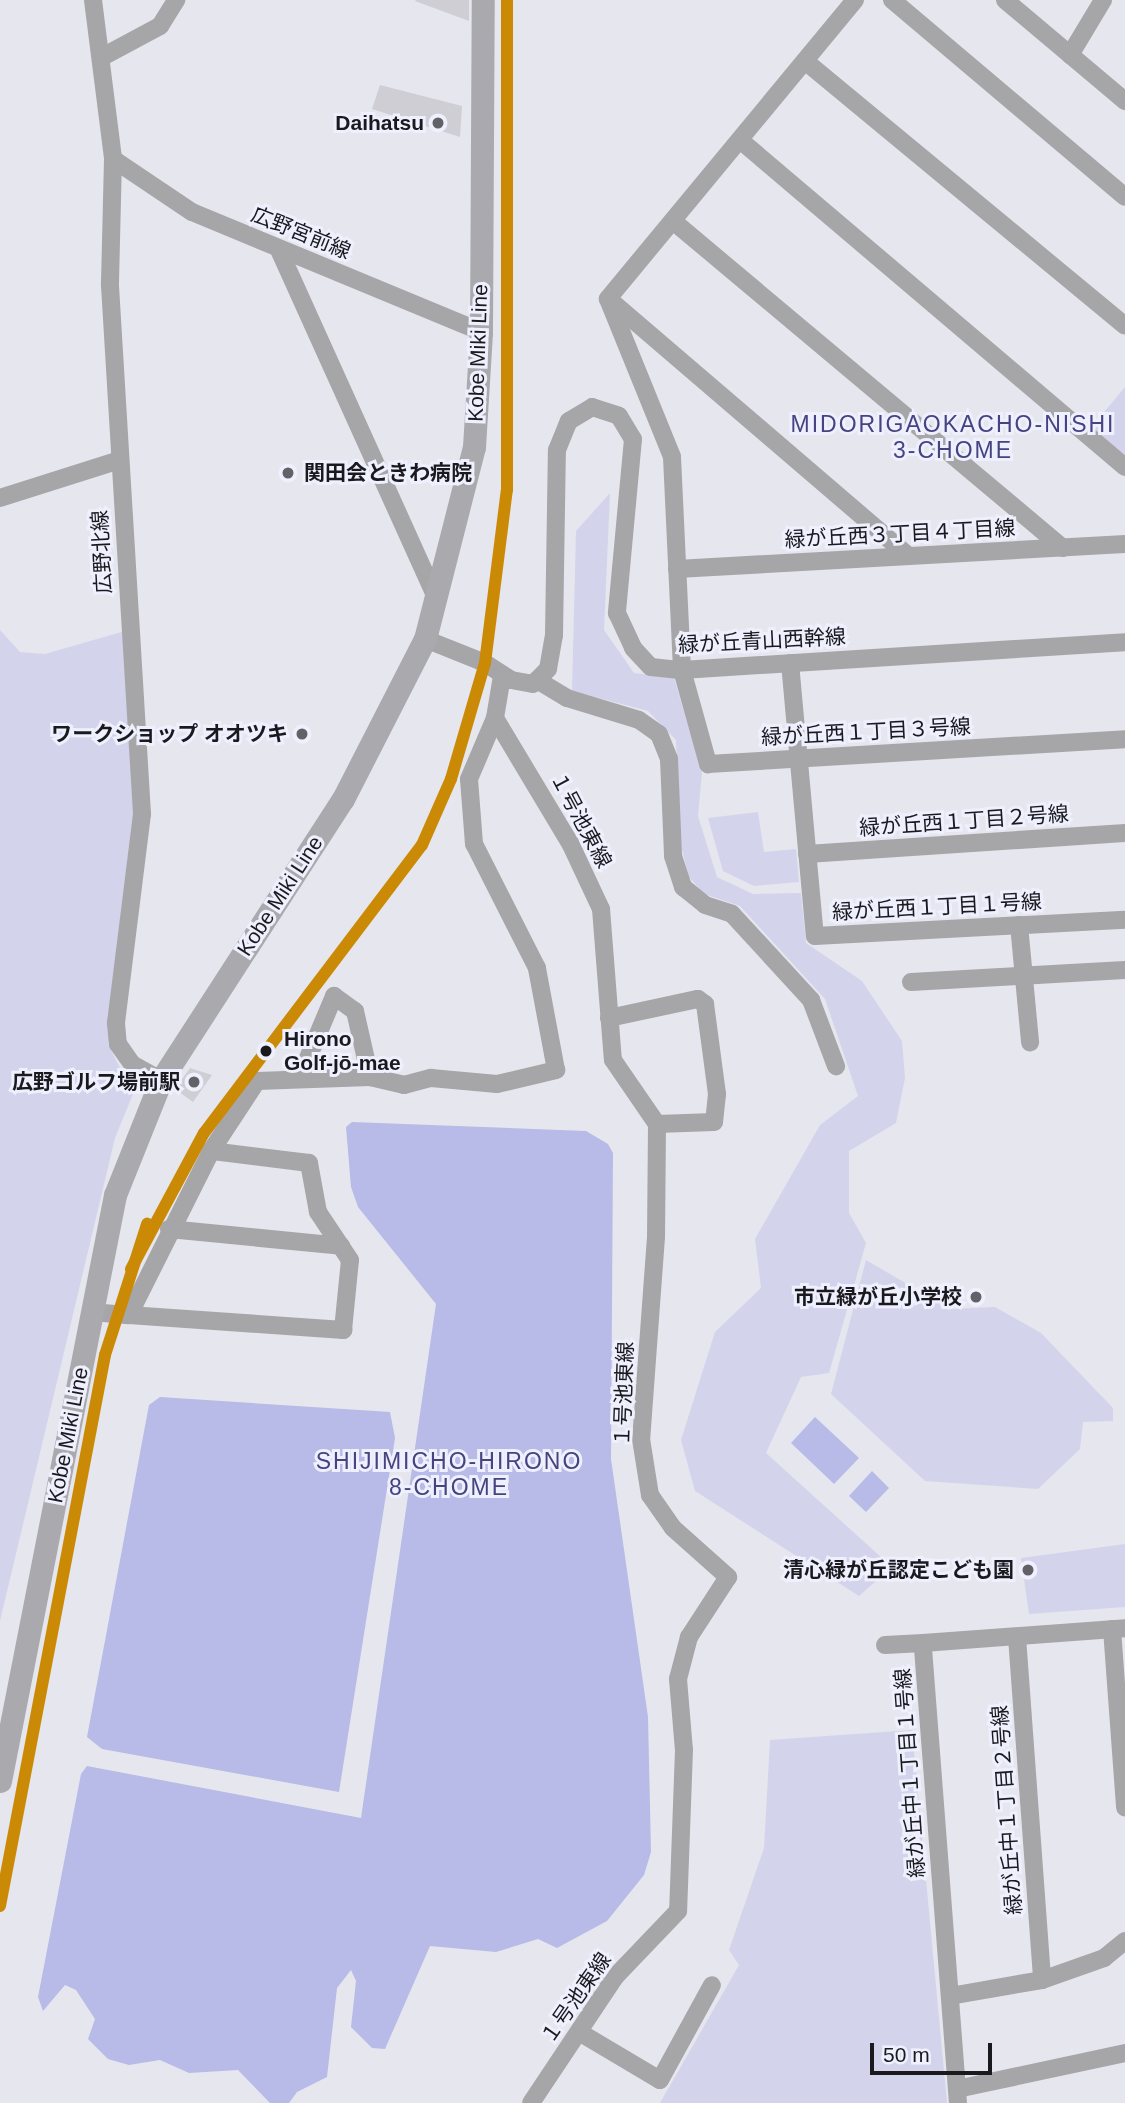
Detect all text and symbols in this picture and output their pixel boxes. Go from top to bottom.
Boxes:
place label: Daihatsu [335,110,424,136]
marker: Daihatsu [430,115,446,131]
street label: 広野宮前線 [248,202,354,264]
street label: Kobe Miki Line [463,284,493,422]
district label: MIDORIGAOKACHO-NISHI 3-CHOME [793,410,1113,464]
place label: 関田会ときわ病院 [304,460,472,486]
marker: 関田会ときわ病院 [278,463,298,483]
street label: 広野北線 [87,509,117,595]
street label: 緑が丘西３丁目４丁目線 [784,515,1016,553]
street label: 緑が丘青山西幹線 [677,624,847,658]
street label: 緑が丘西１丁目３号線 [760,714,972,750]
place label: ワークショップ オオツキ [51,721,288,747]
marker: ワークショップ オオツキ [294,726,310,742]
street label: １号池東線 [545,768,617,872]
street label: 緑が丘西１丁目２号線 [858,801,1070,841]
street label: Kobe Miki Line [232,831,328,961]
street label: 緑が丘西１丁目１号線 [831,889,1043,925]
place label: Hirono Golf-jō-mae [284,1026,401,1076]
marker: Hirono Golf-jō-mae [254,1039,278,1063]
place label: 広野ゴルフ場前駅 [12,1069,180,1095]
marker: 広野ゴルフ場前駅 [186,1074,202,1090]
place label: 市立緑が丘小学校 [794,1284,962,1310]
marker: 市立緑が丘小学校 [968,1289,984,1305]
street label: １号池東線 [610,1341,638,1447]
street label: Kobe Miki Line [42,1365,94,1505]
district label: SHIJIMICHO-HIRONO 8-CHOME [318,1447,580,1501]
place label: 清心緑が丘認定こども園 [783,1557,1014,1583]
marker: 清心緑が丘認定こども園 [1020,1562,1036,1578]
street label: 緑が丘中１丁目１号線 [890,1667,930,1879]
street label: 緑が丘中１丁目２号線 [987,1704,1027,1916]
street label: １号池東線 [536,1948,616,2048]
scale bar [873,2030,996,2074]
text: 50 m [883,2043,930,2066]

